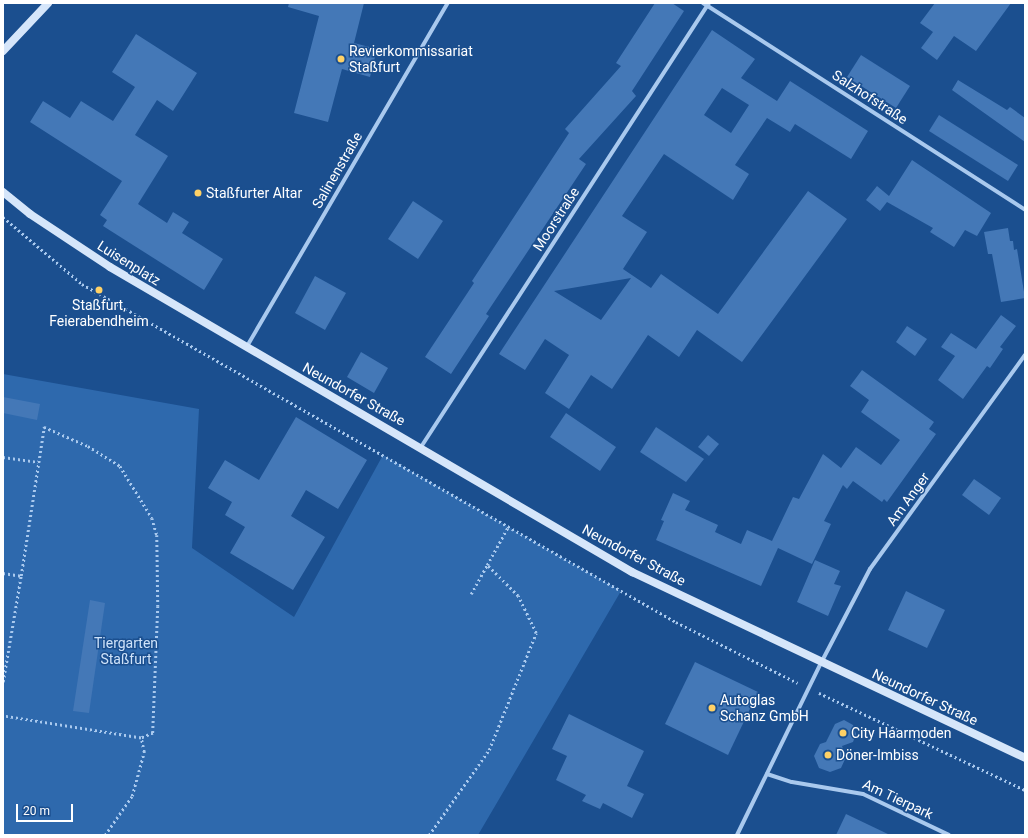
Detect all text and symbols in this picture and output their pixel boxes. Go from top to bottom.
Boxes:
place label: Revierkommissariat Staßfurt [349,43,473,76]
marker: Revierkommissariat Staßfurt [336,54,346,64]
street label: Salzhofstraße [829,66,911,128]
street label: Salinenstraße [308,129,366,211]
street label: Moorstraße [529,184,583,254]
place label: Staßfurter Altar [206,185,302,201]
marker: Staßfurter Altar [193,188,203,198]
street label: Luisenplatz [94,237,164,289]
marker: Staßfurt, Feierabendheim [94,285,104,295]
place label: Staßfurt, Feierabendheim [49,297,149,330]
street label: Neundorfer Straße [300,359,408,429]
street label: Am Anger [883,469,933,529]
street label: Neundorfer Straße [579,521,689,589]
park label: Tiergarten Staßfurt [94,635,158,668]
street label: Neundorfer Straße [869,665,981,729]
place label: Autoglas Schanz GmbH [720,692,809,724]
marker: Autoglas Schanz GmbH [707,703,717,713]
place label: City Haarmoden [851,725,951,741]
marker: City Haarmoden [838,728,848,738]
place label: Döner-Imbiss [836,747,919,763]
marker: Döner-Imbiss [823,750,833,760]
street label: Am Tierpark [860,775,936,823]
scale bar [18,796,75,822]
text: 20 m [23,804,50,818]

